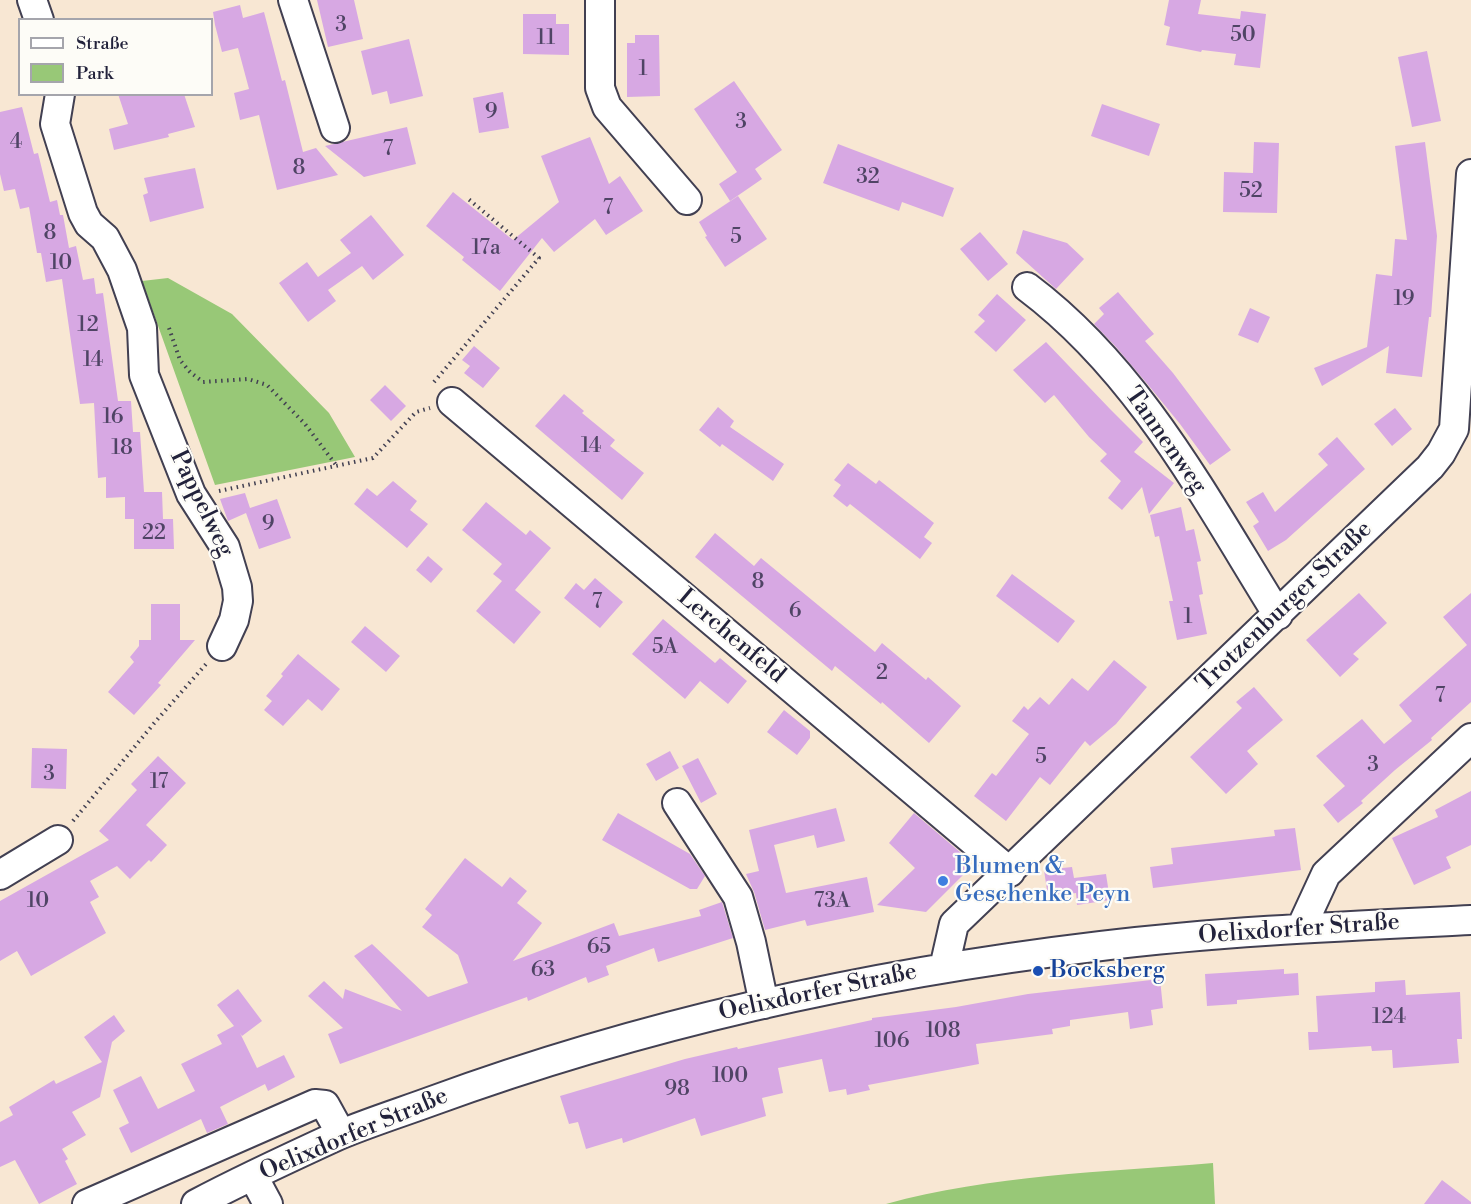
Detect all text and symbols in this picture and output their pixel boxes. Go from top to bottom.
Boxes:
house number: 3 [335,13,347,39]
legend [18,18,213,96]
house number: 50 [1230,23,1256,49]
house number: 11 [537,26,555,52]
text: Straße [76,32,129,55]
house number: 1 [638,57,648,83]
text: Park [76,62,113,85]
house number: 9 [485,100,497,126]
house number: 3 [735,110,747,136]
house number: 4 [10,130,22,156]
house number: 7 [383,137,393,163]
house number: 8 [293,156,305,182]
house number: 32 [856,165,880,191]
house number: 52 [1239,179,1263,205]
house number: 7 [603,196,613,222]
house number: 8 [44,221,56,247]
house number: 5 [730,225,742,251]
house number: 17a [471,236,501,262]
house number: 10 [50,251,72,277]
house number: 19 [1393,287,1415,313]
house number: 12 [77,313,99,339]
house number: 14 [83,348,103,374]
street label: Tannenweg [1118,382,1212,500]
house number: 16 [102,405,124,431]
house number: 14 [581,434,601,460]
house number: 18 [111,436,133,462]
street label: Pappelweg [163,446,239,562]
house number: 9 [262,512,274,538]
street label: Trotzenburger Straße [1191,516,1379,698]
house number: 22 [142,521,166,547]
house number: 8 [752,570,764,596]
street label: Lerchenfeld [671,584,791,690]
house number: 7 [592,590,602,616]
house number: 6 [789,599,801,625]
house number: 1 [1183,605,1193,631]
house number: 5A [652,635,678,661]
house number: 2 [876,661,888,687]
house number: 7 [1435,684,1445,710]
house number: 5 [1035,745,1047,771]
house number: 3 [1367,753,1379,779]
house number: 3 [43,762,55,788]
house number: 17 [150,770,168,796]
place label: Blumen & Geschenke Peyn [955,853,1130,909]
marker: Blumen & Geschenke Peyn [936,874,950,888]
house number: 10 [27,889,49,915]
house number: 73A [814,889,850,915]
street label: Oelixdorfer Straße [1197,909,1401,951]
house number: 65 [587,935,611,961]
place label: Bocksberg [1050,957,1165,985]
house number: 63 [531,958,555,984]
street label: Oelixdorfer Straße [716,958,920,1028]
marker: Bocksberg [1031,964,1045,978]
house number: 124 [1372,1005,1406,1031]
house number: 108 [925,1019,961,1045]
house number: 106 [874,1029,910,1055]
house number: 100 [712,1064,748,1090]
house number: 98 [664,1077,690,1103]
street label: Oelixdorfer Straße [256,1082,452,1188]

